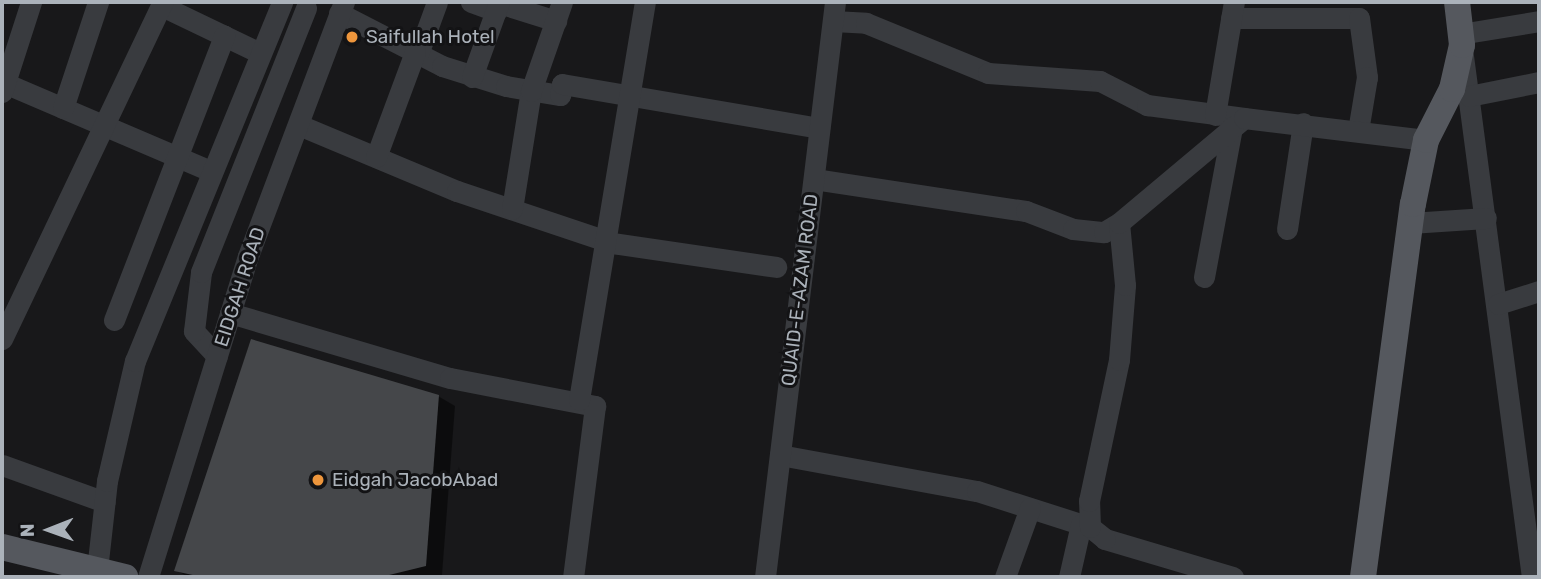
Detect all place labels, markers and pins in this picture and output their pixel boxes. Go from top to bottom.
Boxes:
place label: Saifullah Hotel [366,26,495,48]
marker: Saifullah Hotel [344,29,360,45]
place label: Eidgah JacobAbad [332,469,498,491]
marker: Eidgah JacobAbad [310,472,326,488]

